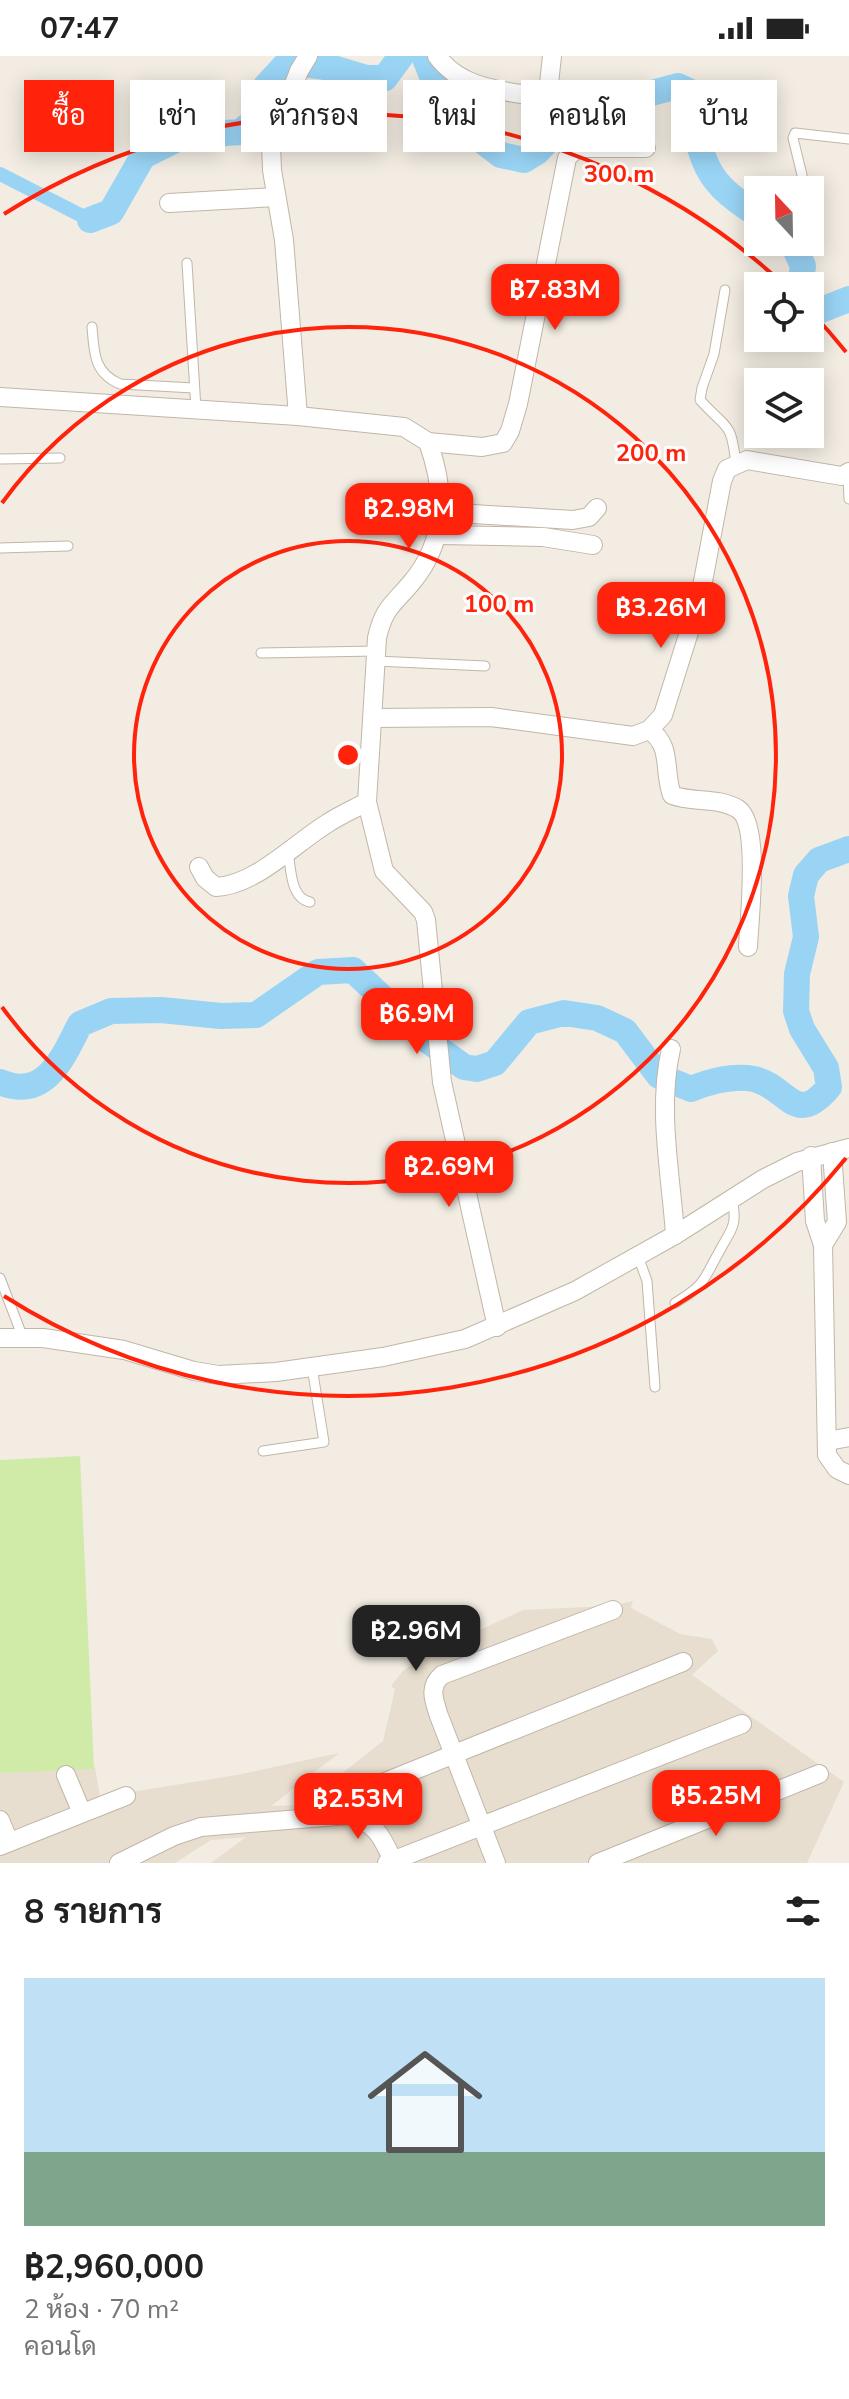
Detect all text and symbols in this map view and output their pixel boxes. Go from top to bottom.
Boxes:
text: 07:47 [40,8,119,49]
chip: ซื้อ [24,80,114,152]
chip: เช่า [130,80,225,152]
chip: ตัวกรอง [241,80,387,152]
chip: ใหม่ [403,80,505,152]
chip: คอนโด [521,80,655,152]
chip: บ้าน [671,80,777,152]
text: 300 m [584,158,654,190]
north arrow [744,176,824,256]
map controls [744,176,824,448]
pin: ฿7.83M [490,264,620,332]
text: ฿7.83M [509,272,601,307]
button: locate [744,272,824,352]
button: layers [744,368,824,448]
text: 200 m [616,437,686,469]
pin: ฿2.98M [344,483,474,551]
text: ฿2.98M [363,491,455,526]
pin: ฿3.26M [596,582,726,650]
text: 100 m [464,588,534,620]
text: ฿3.26M [615,590,707,625]
centre of rings [334,741,362,769]
pin: ฿6.9M [361,988,473,1056]
text: ฿6.9M [379,996,455,1031]
pin: ฿2.69M [384,1141,514,1209]
text: ฿2.69M [403,1149,495,1184]
pin: ฿2.96M [351,1605,481,1673]
text: ฿2.96M [370,1613,462,1648]
pin: ฿5.25M [651,1770,781,1838]
pin: ฿2.53M [293,1773,423,1841]
text: ฿5.25M [670,1778,762,1813]
text: ฿2.53M [312,1781,404,1816]
text: 8 รายการ [24,1889,162,1935]
icon: filters [781,1889,825,1933]
icon: home [353,2030,497,2174]
text: ฿2,960,000 [24,2244,204,2290]
text: 2 ห้อง · 70 m² [24,2292,179,2327]
text: คอนโด [24,2329,97,2364]

